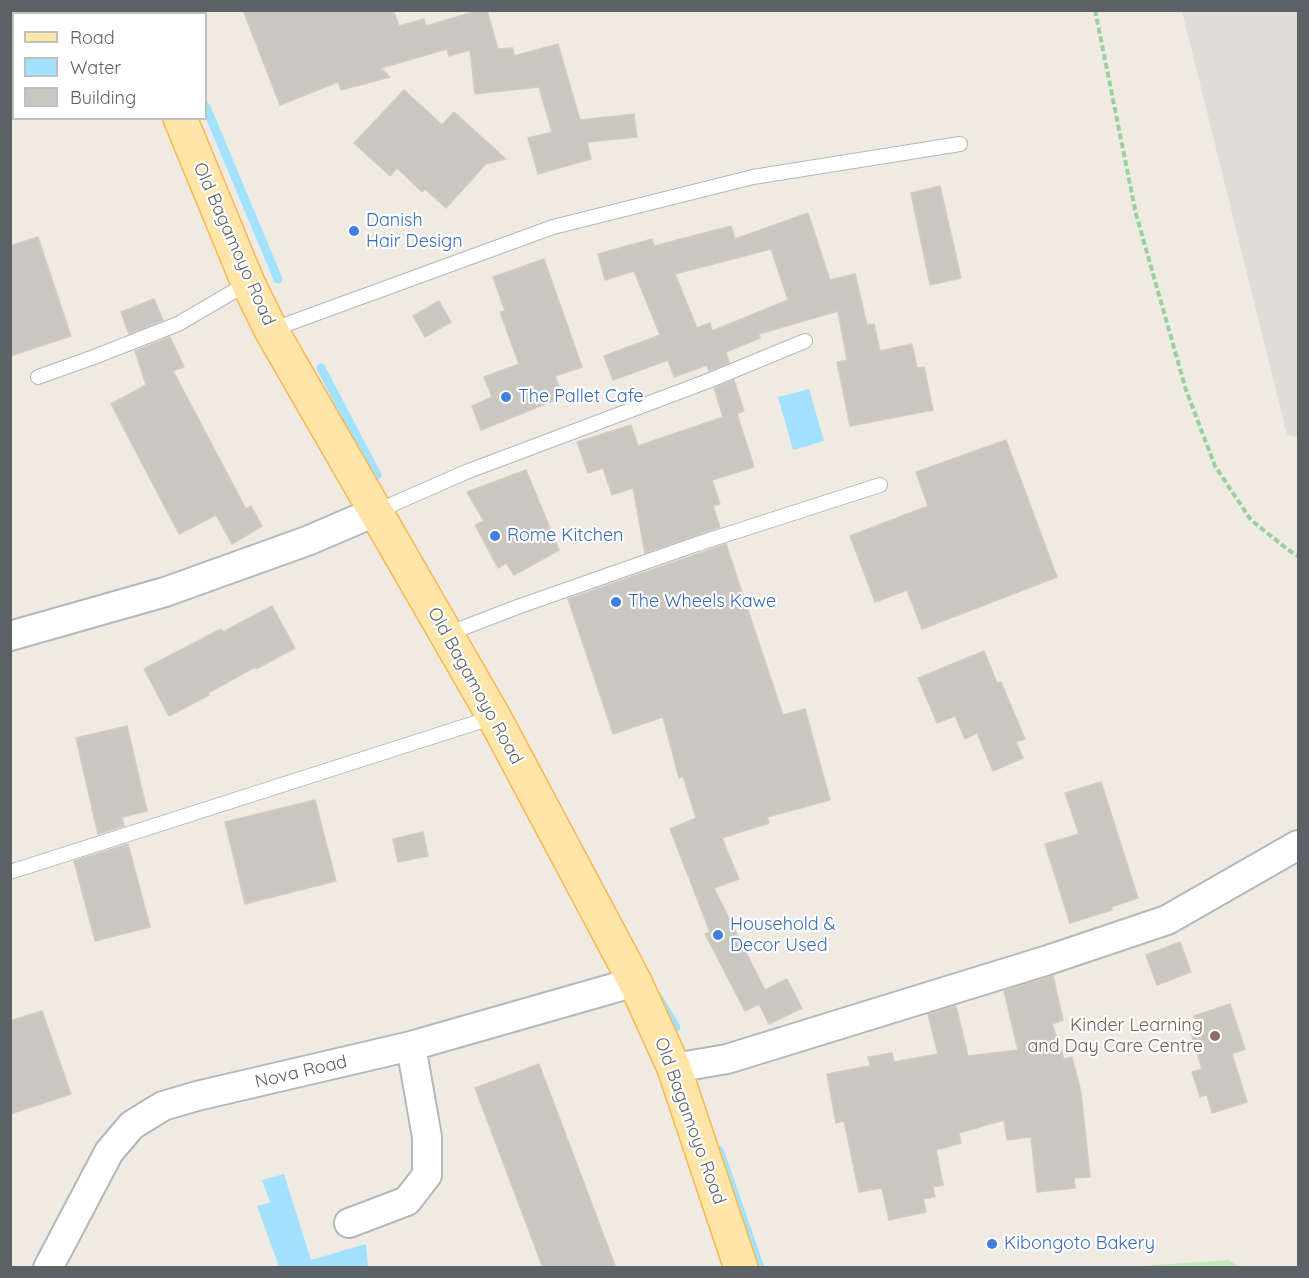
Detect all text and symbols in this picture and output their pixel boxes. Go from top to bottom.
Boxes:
legend [12,12,207,120]
text: Road [70,26,115,49]
text: Water [70,56,121,79]
text: Building [70,86,136,109]
street label: Old Bagamoyo Road [188,159,280,329]
place label: Danish Hair Design [366,210,463,252]
marker: Danish Hair Design [347,224,361,238]
place label: The Pallet Cafe [518,386,644,408]
marker: The Pallet Cafe [499,390,513,404]
place label: Rome Kitchen [507,525,623,547]
marker: Rome Kitchen [488,529,502,543]
place label: The Wheels Kawe [628,591,776,613]
marker: The Wheels Kawe [609,595,623,609]
street label: Old Bagamoyo Road [423,604,527,768]
place label: Household & Decor Used [730,914,836,956]
marker: Household & Decor Used [711,928,725,942]
place label: Kinder Learning and Day Care Centre [1027,1015,1203,1058]
marker: Kinder Learning and Day Care Centre [1208,1029,1222,1043]
street label: Old Bagamoyo Road [650,1035,730,1207]
street label: Nova Road [253,1051,349,1093]
place label: Kibongoto Bakery [1004,1233,1155,1255]
marker: Kibongoto Bakery [985,1237,999,1251]

